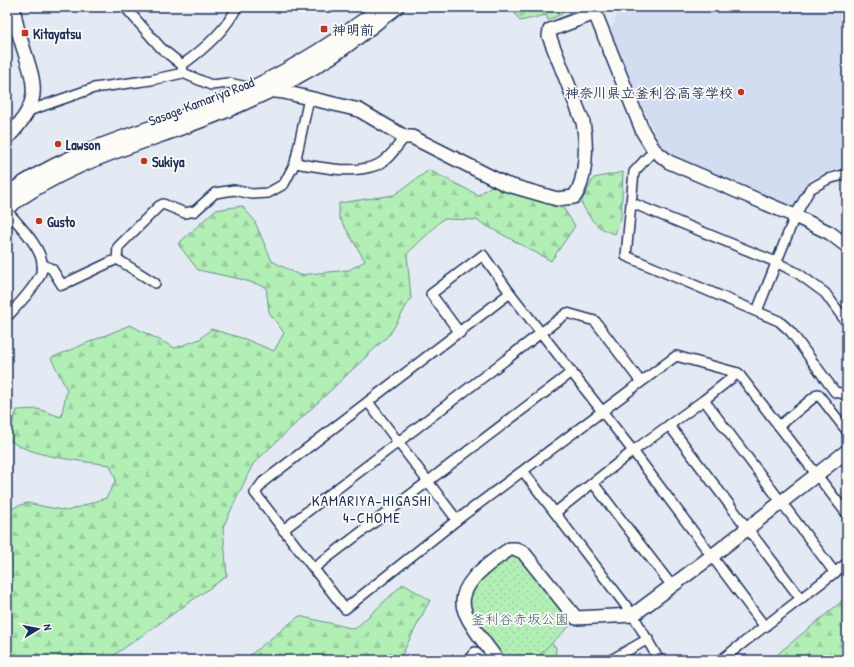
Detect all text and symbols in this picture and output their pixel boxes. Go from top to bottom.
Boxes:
place label: 神明前 [332,20,374,39]
place label: Kitayatsu [33,24,81,45]
marker: 神明前 [319,24,329,34]
marker: Kitayatsu [20,28,30,38]
street label: Sasage Kamariya Road [145,72,257,131]
place label: 神奈川県立釜利谷高等学校 [565,83,733,102]
marker: 神奈川県立釜利谷高等学校 [736,87,746,97]
place label: Lawson [66,135,101,154]
marker: Lawson [53,139,63,149]
place label: Sukiya [152,152,185,173]
marker: Sukiya [139,156,149,166]
place label: Gusto [47,212,76,231]
marker: Gusto [34,216,44,226]
district label: KAMARIYA-HIGASHI 4-CHOME [312,490,432,528]
north arrow [18,609,58,649]
park label: 釜利谷赤坂公園 [471,609,569,628]
text: N [40,623,55,632]

